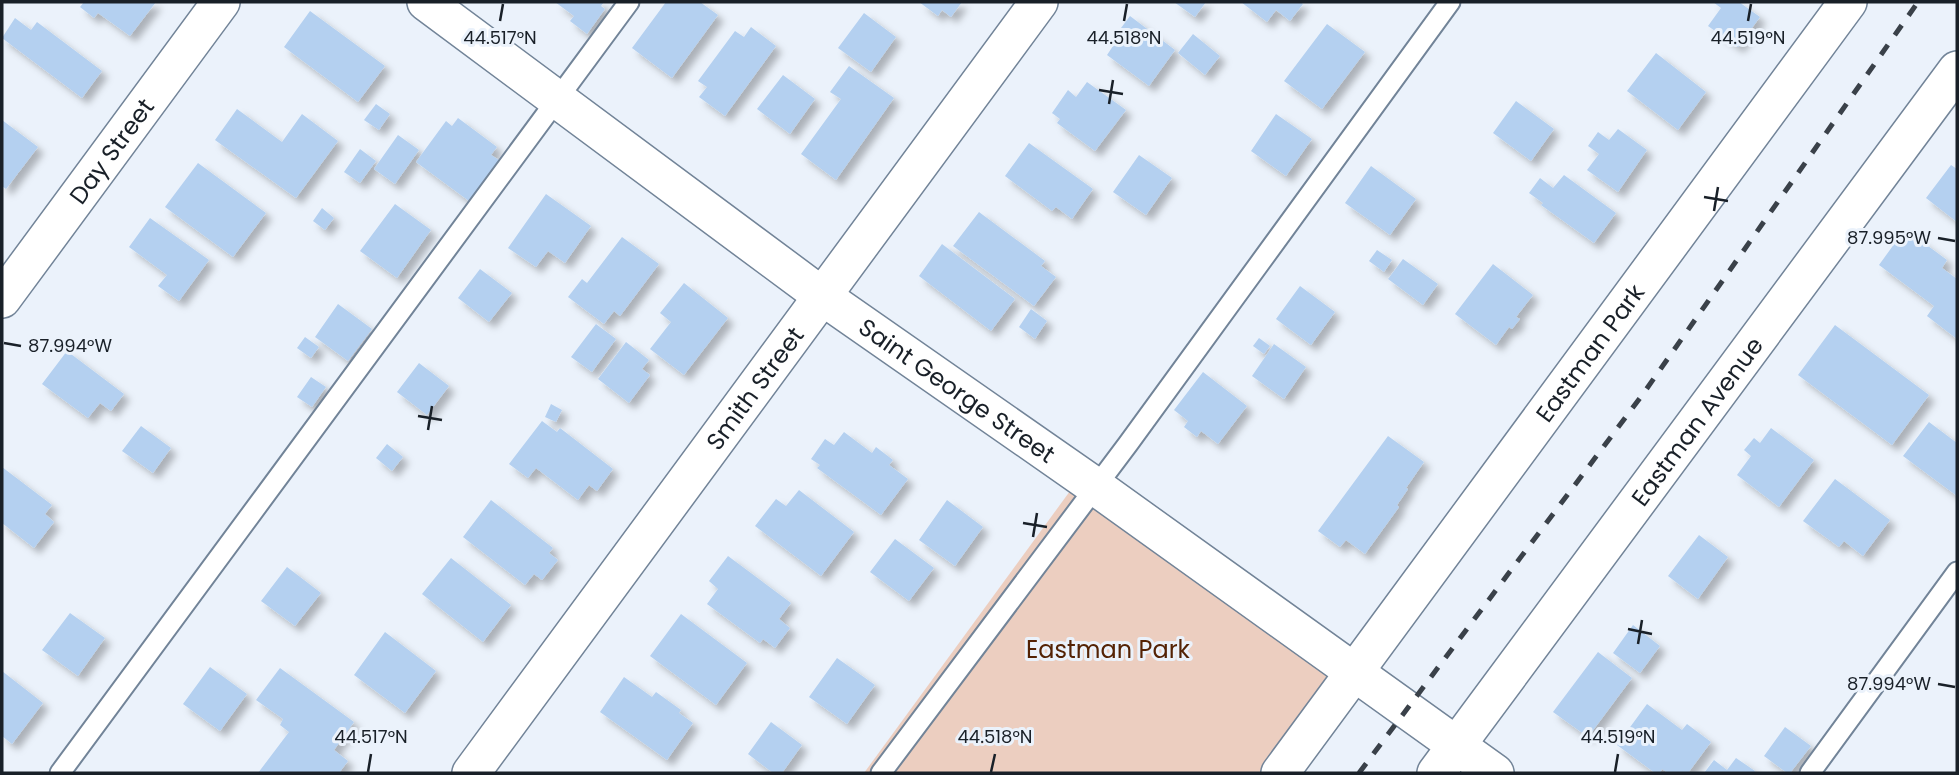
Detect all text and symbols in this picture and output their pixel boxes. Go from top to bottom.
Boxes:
text: 44.517°N [463,25,537,50]
text: 44.518°N [1087,25,1161,50]
text: 44.519°N [1711,25,1785,50]
street label: Day Street [61,91,161,210]
text: 87.995°W [1847,225,1931,250]
street label: Eastman Park [1528,276,1652,429]
street label: Saint George Street [852,310,1062,470]
street label: Smith Street [698,320,811,457]
street label: Eastman Avenue [1623,330,1770,512]
text: 87.994°W [28,333,112,358]
park label: Eastman Park [1026,633,1191,666]
text: 87.994°W [1847,671,1931,696]
text: 44.517°N [334,724,408,749]
text: 44.518°N [958,724,1032,749]
text: 44.519°N [1581,724,1655,749]

